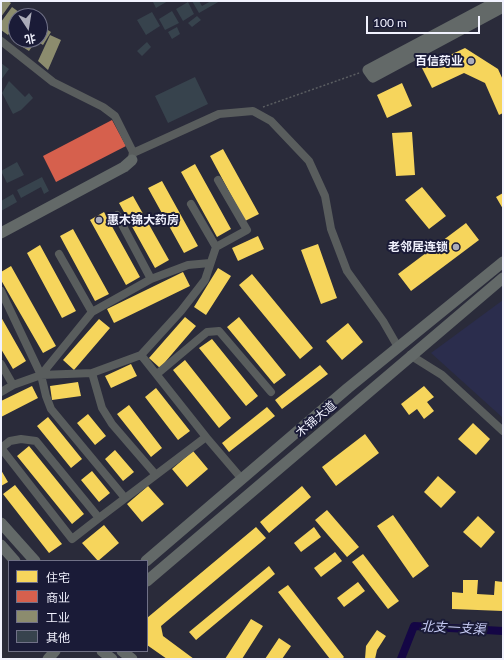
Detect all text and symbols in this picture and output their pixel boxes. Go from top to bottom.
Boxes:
north arrow [8,8,48,48]
scale bar [368,8,482,34]
text: 100 m [373,15,407,30]
text: 北 [24,32,37,47]
place label: 百信药业 [415,54,463,68]
marker: 百信药业 [466,56,476,66]
place label: 惠木锦大药房 [107,213,179,227]
marker: 惠木锦大药房 [94,215,104,225]
place label: 老邻居连锁 [388,240,448,254]
marker: 老邻居连锁 [451,242,461,252]
street label: 木锦大道 [293,398,339,440]
legend [8,560,148,652]
text: 住宅 [46,570,70,585]
text: 商业 [46,590,70,605]
text: 工业 [46,610,70,625]
water label: 北支一支渠 [420,619,486,637]
text: 其他 [46,630,70,645]

